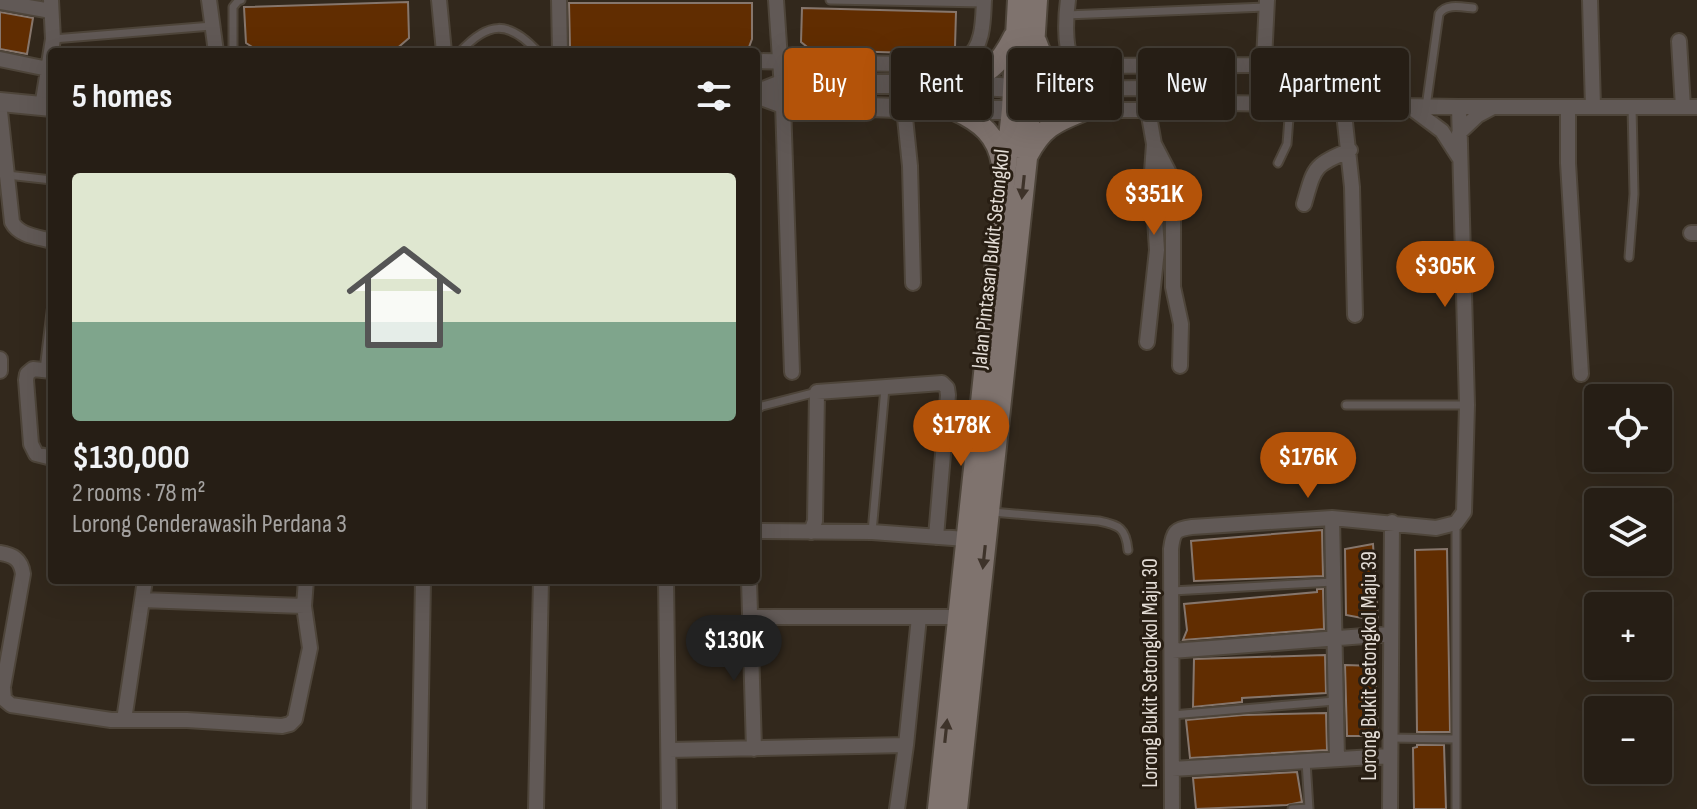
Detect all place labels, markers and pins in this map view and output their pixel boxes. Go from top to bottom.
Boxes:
pin: $351K [1098,169,1210,237]
pin: $305K [1389,241,1501,309]
pin: $178K [905,400,1017,468]
pin: $176K [1252,432,1364,500]
pin: $130K [678,615,790,683]

